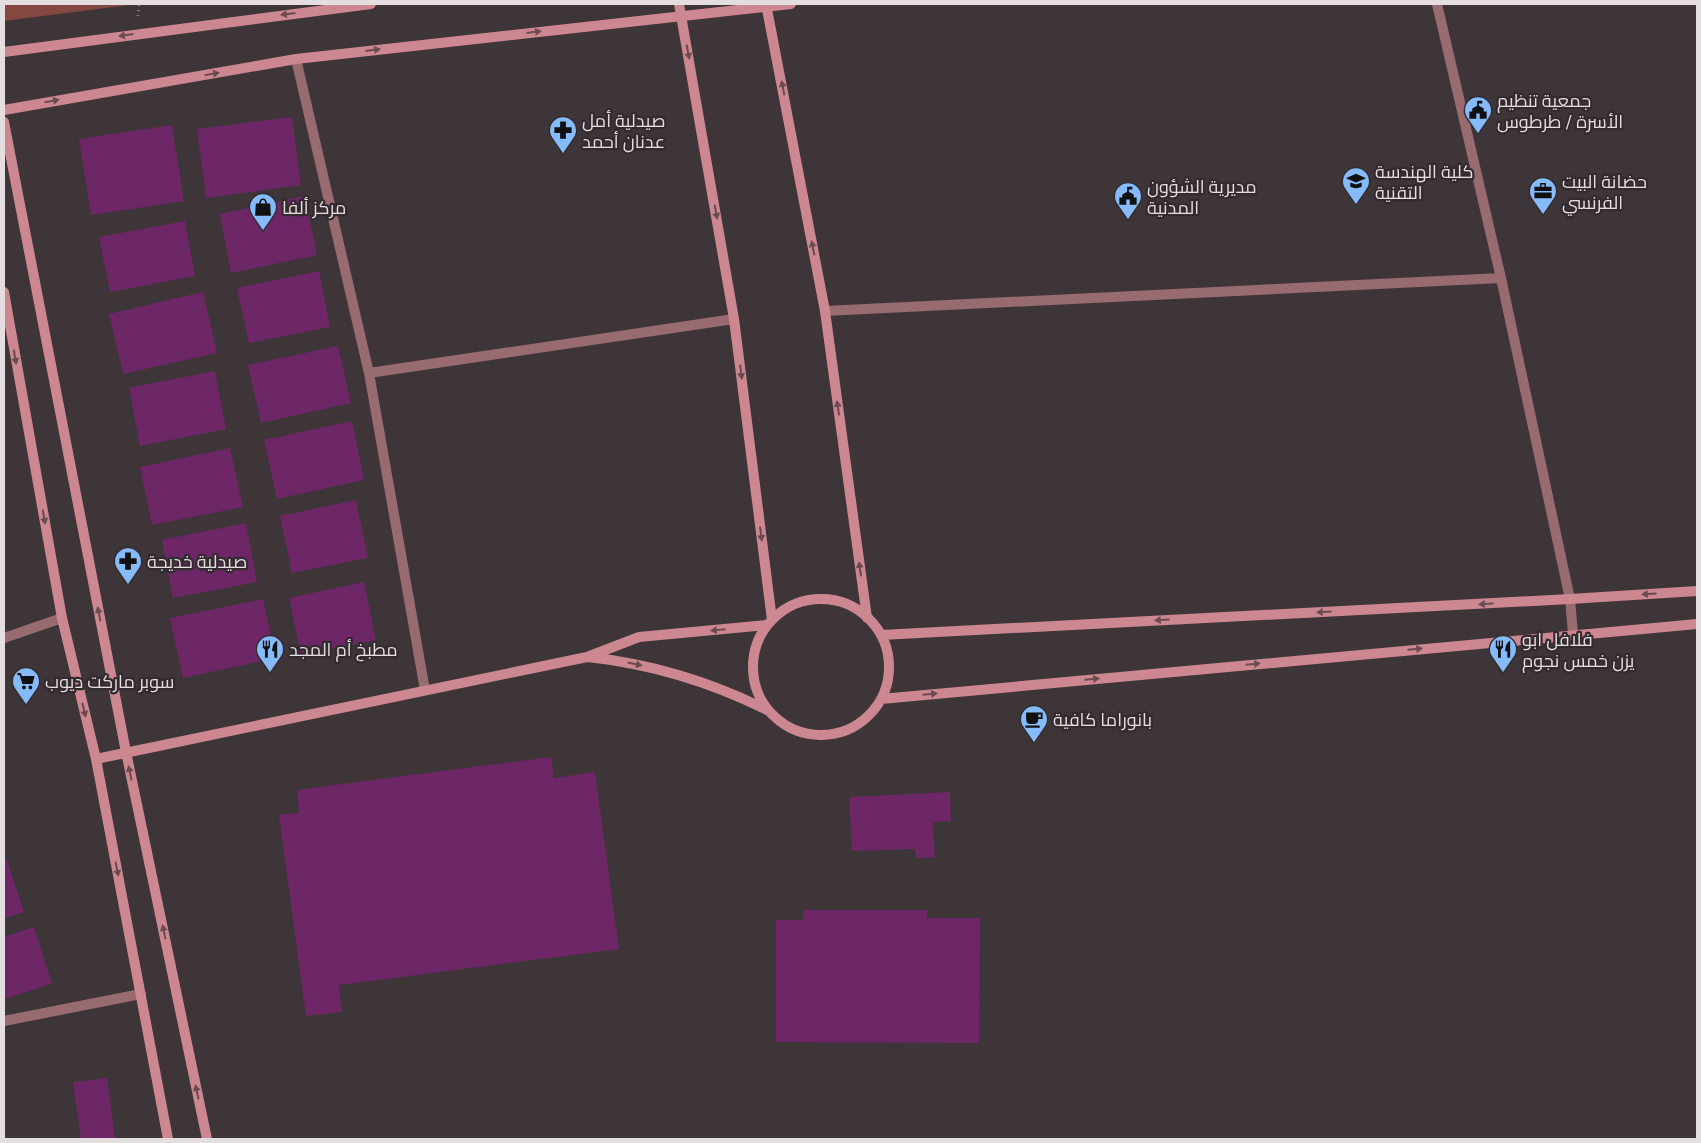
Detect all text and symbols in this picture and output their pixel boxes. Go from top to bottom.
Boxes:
one-way arrow [279,11,295,19]
one-way arrow [526,28,542,36]
one-way arrow [118,31,134,39]
one-way arrow [685,44,693,60]
one-way arrow [365,46,381,54]
one-way arrow [204,69,220,77]
one-way arrow [779,80,787,96]
place label: جمعية تنظيم الأسرة / طرطوس [1497,90,1623,133]
public building icon: جمعية تنظيم الأسرة / طرطوس [1463,95,1493,134]
one-way arrow [44,97,60,105]
place label: صيدلية أمل عدنان أحمد [582,110,665,153]
pharmacy icon: صيدلية أمل عدنان أحمد [548,115,578,154]
place label: كلية الهندسة التقنية [1375,161,1474,203]
school or university icon: كلية الهندسة التقنية [1341,166,1371,205]
place label: حضانة البيت الفرنسي [1562,171,1647,216]
place label: مديرية الشؤون المدنية [1147,176,1257,218]
office icon: حضانة البيت الفرنسي [1528,176,1558,215]
public building icon: مديرية الشؤون المدنية [1113,181,1143,220]
shop icon: مركز ألفا [248,192,278,231]
place label: مركز ألفا [282,197,346,219]
one-way arrow [712,204,720,220]
one-way arrow [808,239,816,255]
one-way arrow [12,349,20,365]
one-way arrow [737,365,745,381]
one-way arrow [834,400,842,416]
one-way arrow [41,509,49,525]
one-way arrow [757,526,765,542]
pharmacy icon: صيدلية خديجة [113,546,143,585]
place label: صيدلية خديجة [147,551,247,572]
one-way arrow [856,561,864,577]
one-way arrow [1640,590,1656,598]
one-way arrow [1478,600,1494,608]
one-way arrow [95,606,103,622]
one-way arrow [1316,608,1332,616]
one-way arrow [1154,617,1170,625]
one-way arrow [710,626,726,634]
place label: فلافل ابو يزن خمس نجوم [1522,629,1635,673]
restaurant icon: مطبخ أم المجد [255,634,285,673]
restaurant icon: فلافل ابو يزن خمس نجوم [1488,634,1518,673]
place label: مطبخ أم المجد [289,639,397,662]
one-way arrow [1407,644,1423,652]
one-way arrow [628,660,644,668]
one-way arrow [1246,660,1262,668]
supermarket icon: سوبر ماركت ديوب [11,666,41,705]
place label: سوبر ماركت ديوب [45,671,174,693]
one-way arrow [1084,675,1100,683]
one-way arrow [922,690,938,698]
one-way arrow [80,703,88,718]
cafe icon: بانوراما كافية [1019,704,1049,743]
place label: بانوراما كافية [1053,709,1152,731]
one-way arrow [126,765,134,781]
one-way arrow [114,862,122,878]
one-way arrow [160,925,168,940]
one-way arrow [193,1084,201,1099]

